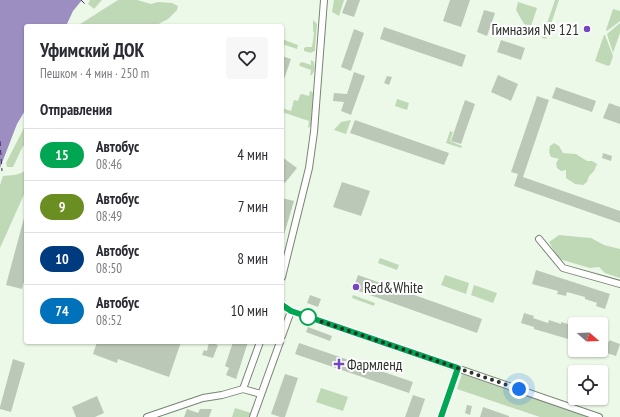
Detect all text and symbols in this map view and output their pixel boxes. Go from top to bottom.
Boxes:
place label: Гимназия № 121 [491,20,579,39]
marker: Гимназия № 121 [582,24,592,34]
button: heart [226,37,268,79]
text: Уфимский ДОК [40,38,144,62]
text: Пешком · 4 мин · 250 m [40,65,149,82]
text: Отправления [40,100,112,119]
text: Автобус [96,137,139,156]
text: 4 мин [237,145,268,164]
text: 15 [55,146,69,164]
text: 08:46 [96,156,122,173]
text: Автобус [96,189,139,208]
text: 7 мин [238,197,268,216]
text: 9 [59,198,65,216]
text: 08:49 [96,208,122,225]
text: Автобус [96,241,139,260]
text: 8 мин [237,249,268,268]
text: 10 [55,250,69,268]
text: 08:50 [96,260,122,277]
place label: Red&White [364,278,423,297]
marker: Red&White [351,282,361,292]
text: Автобус [96,293,139,312]
text: 10 мин [230,301,268,320]
text: 74 [55,302,69,320]
unlabelled marker [299,308,317,326]
text: 08:52 [96,312,122,329]
north arrow [568,317,608,357]
map controls [568,317,608,405]
place label: Фармленд [347,355,403,374]
marker: Фармленд [334,359,344,369]
button: locate [568,365,608,405]
your location [509,379,529,399]

